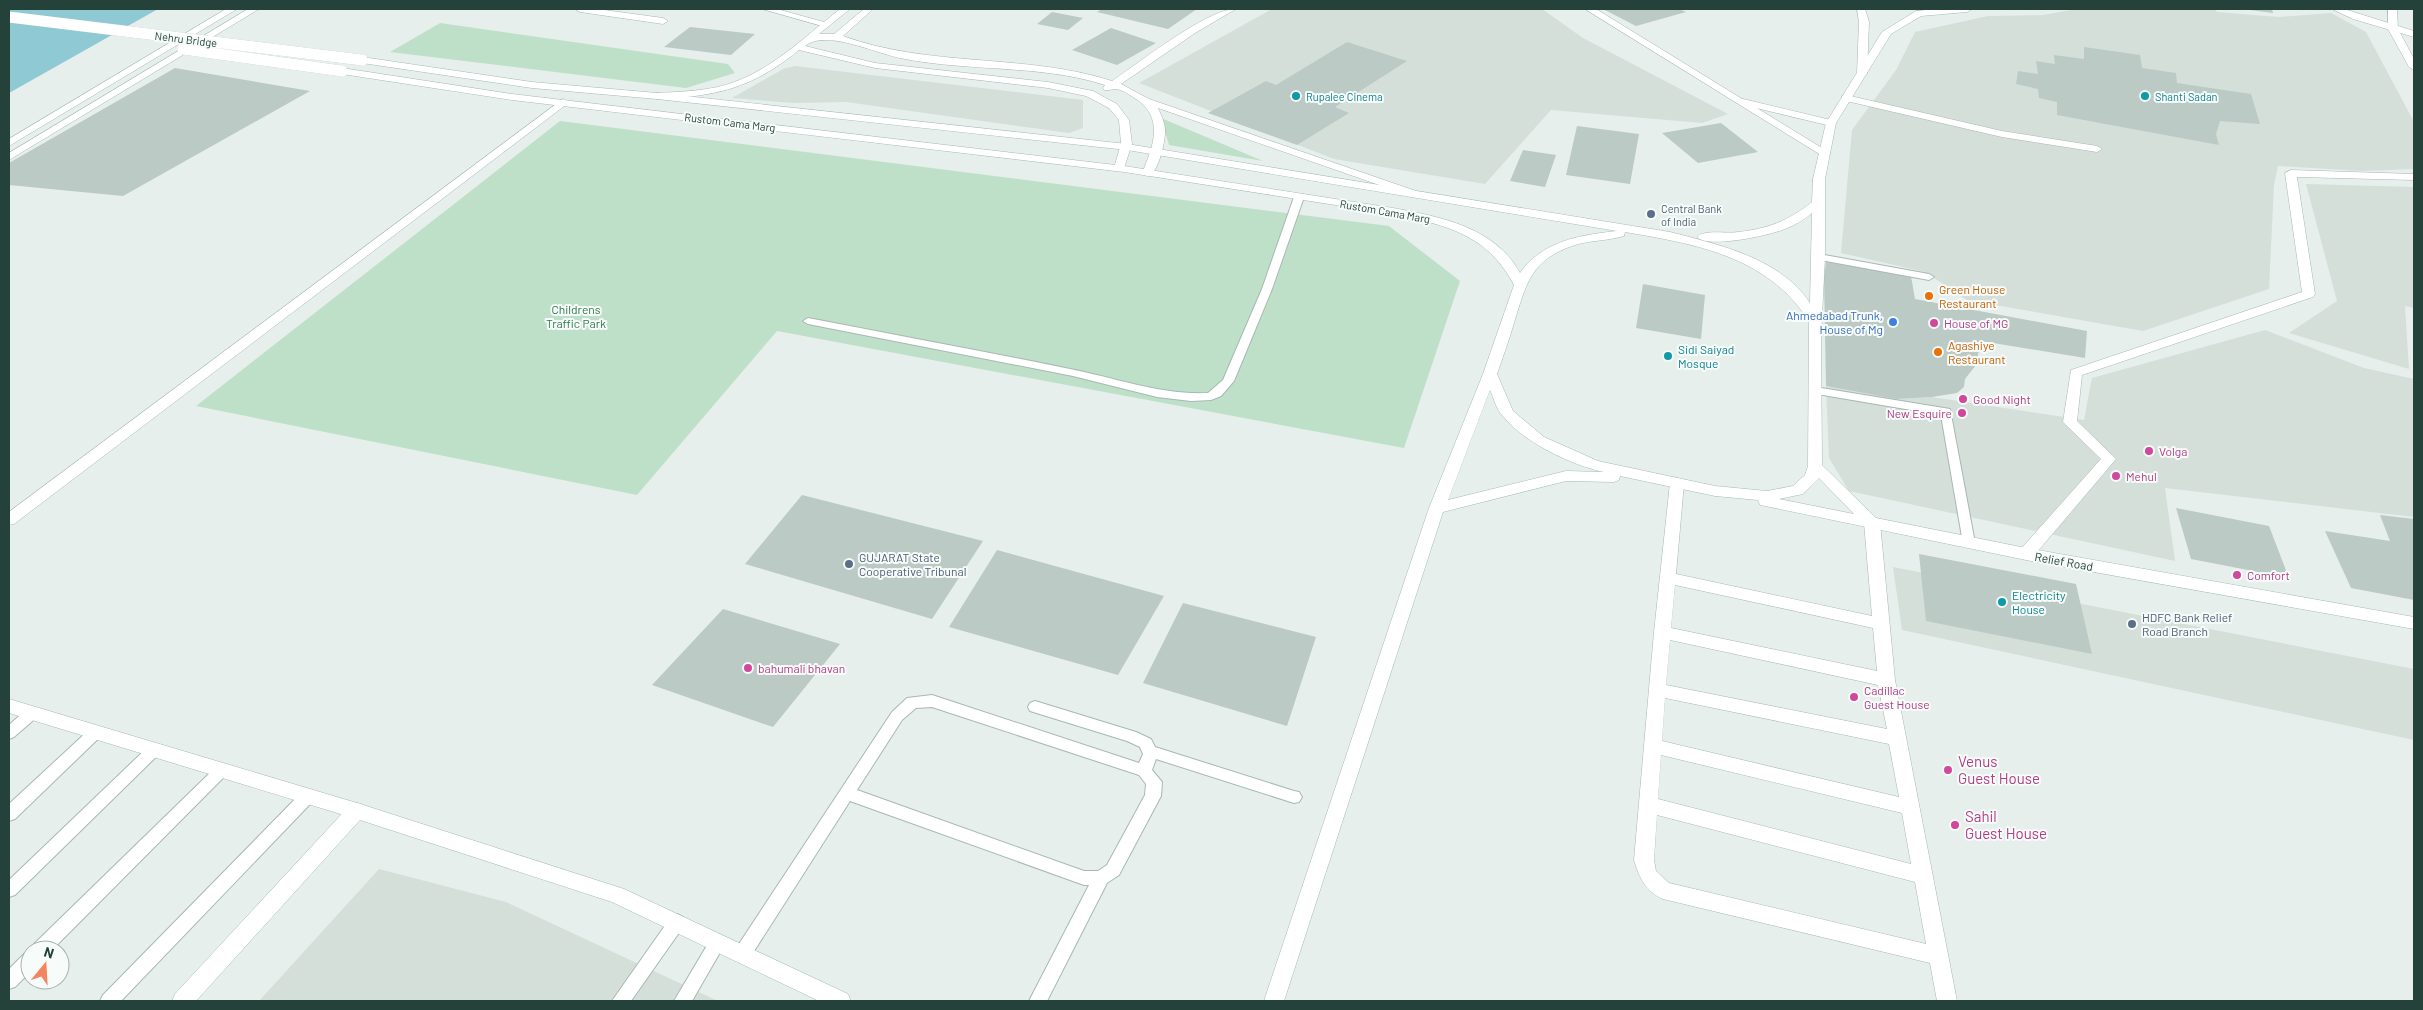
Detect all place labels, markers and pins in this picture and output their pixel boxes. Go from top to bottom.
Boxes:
marker: Rupalee Cinema [1290,90,1302,102]
place label: Rupalee Cinema [1306,90,1383,103]
marker: Shanti Sadan [2139,90,2151,102]
place label: Shanti Sadan [2155,90,2218,103]
place label: Central Bank of India [1661,202,1722,228]
marker: Central Bank of India [1645,208,1657,220]
place label: Green House Restaurant [1939,282,2005,310]
marker: Green House Restaurant [1923,290,1935,302]
place label: Ahmedabad Trunk, House of Mg [1786,308,1883,336]
marker: Ahmedabad Trunk, House of Mg [1887,316,1899,328]
place label: House of MG [1944,316,2008,330]
marker: House of MG [1928,317,1940,329]
place label: Agashiye Restaurant [1948,338,2006,366]
place label: Sidi Saiyad Mosque [1678,342,1734,370]
marker: Agashiye Restaurant [1932,346,1944,358]
marker: Sidi Saiyad Mosque [1662,350,1674,362]
place label: Good Night [1973,392,2031,406]
marker: Good Night [1957,393,1969,405]
place label: New Esquire [1887,406,1952,420]
marker: New Esquire [1956,407,1968,419]
place label: Volga [2159,444,2187,458]
marker: Volga [2143,445,2155,457]
place label: Mehul [2126,469,2157,483]
marker: Mehul [2110,470,2122,482]
place label: GUJARAT State Cooperative Tribunal [859,550,966,578]
marker: GUJARAT State Cooperative Tribunal [843,558,855,570]
place label: Comfort [2247,568,2290,582]
marker: Comfort [2231,569,2243,581]
place label: Electricity House [2012,588,2066,616]
marker: Electricity House [1996,596,2008,608]
place label: HDFC Bank Relief Road Branch [2142,610,2232,638]
marker: HDFC Bank Relief Road Branch [2126,618,2138,630]
place label: bahumali bhavan [758,661,845,675]
marker: bahumali bhavan [742,662,754,674]
place label: Cadillac Guest House [1864,683,1930,711]
marker: Cadillac Guest House [1848,691,1860,703]
place label: Venus Guest House [1958,752,2040,787]
marker: Venus Guest House [1942,764,1954,776]
place label: Sahil Guest House [1965,807,2047,842]
marker: Sahil Guest House [1949,819,1961,831]

